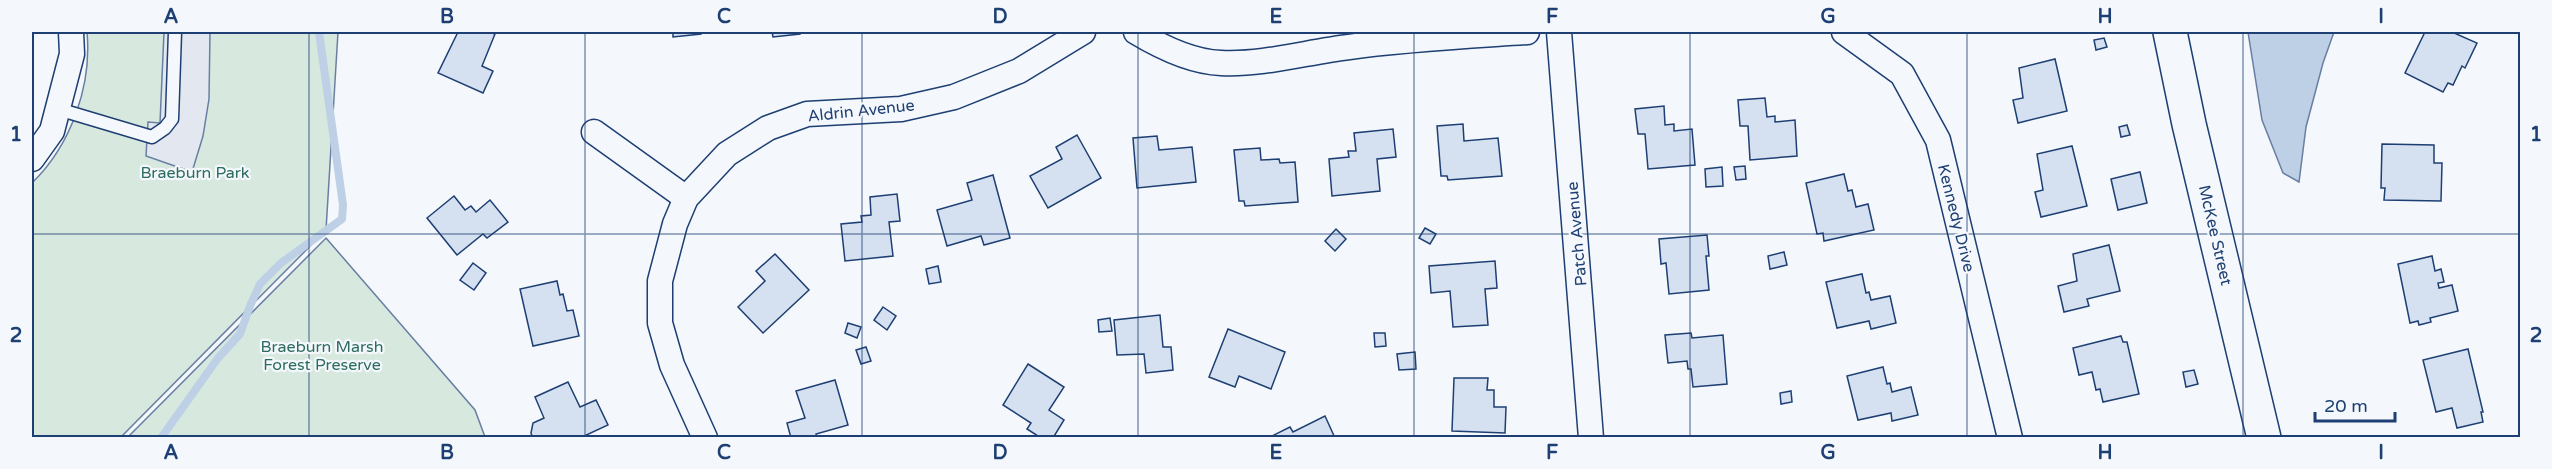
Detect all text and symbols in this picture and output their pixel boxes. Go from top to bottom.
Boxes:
text: A [164,5,179,29]
text: B [440,5,454,29]
text: C [717,5,731,29]
text: D [992,5,1008,29]
text: E [1270,5,1283,29]
text: F [1546,5,1558,29]
text: G [1820,5,1836,29]
text: H [2097,5,2113,29]
text: I [2378,5,2384,29]
street label: Aldrin Avenue [807,95,915,127]
text: 1 [10,123,22,147]
text: 1 [2530,123,2542,147]
street label: Kennedy Drive [1933,162,1979,274]
park label: Braeburn Park [140,163,250,183]
street label: Patch Avenue [1562,181,1592,287]
street label: McKee Street [2194,183,2236,287]
text: 2 [10,324,22,348]
text: 2 [2530,324,2542,348]
park label: Braeburn Marsh Forest Preserve [260,337,384,375]
scale bar [2315,385,2394,423]
text: 20 m [2324,395,2368,417]
text: A [164,441,179,465]
text: B [440,441,454,465]
text: C [717,441,731,465]
text: D [992,441,1008,465]
text: E [1270,441,1283,465]
text: F [1546,441,1558,465]
text: G [1820,441,1836,465]
text: H [2097,441,2113,465]
text: I [2378,441,2384,465]

